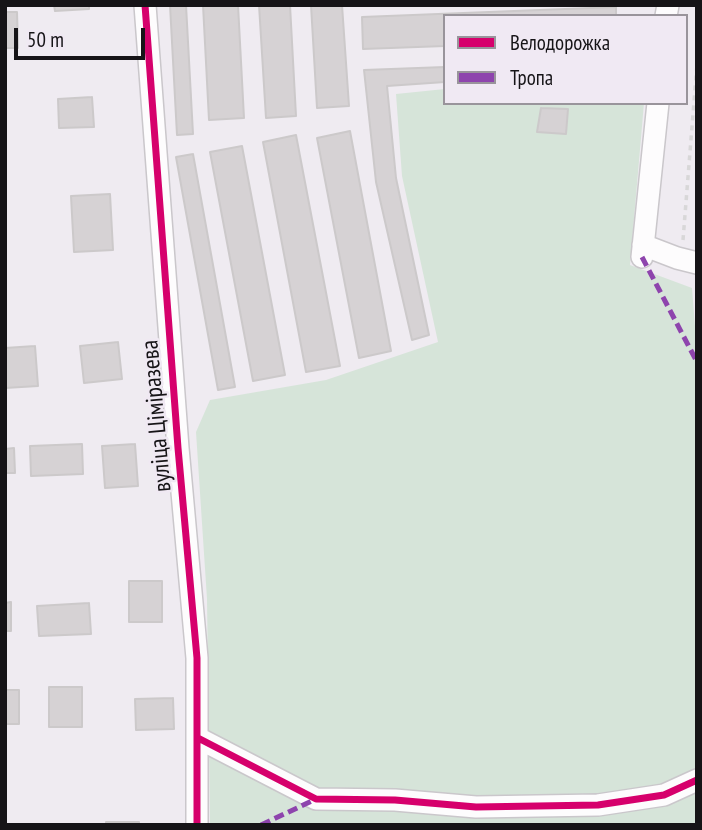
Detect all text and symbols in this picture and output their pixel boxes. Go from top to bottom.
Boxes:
scale bar [18,14,149,58]
legend [443,14,688,105]
text: 50 m [27,26,64,53]
text: Велодорожка [510,29,610,56]
text: Тропа [510,64,553,91]
street label: вуліца Ціміразева [136,339,178,493]

